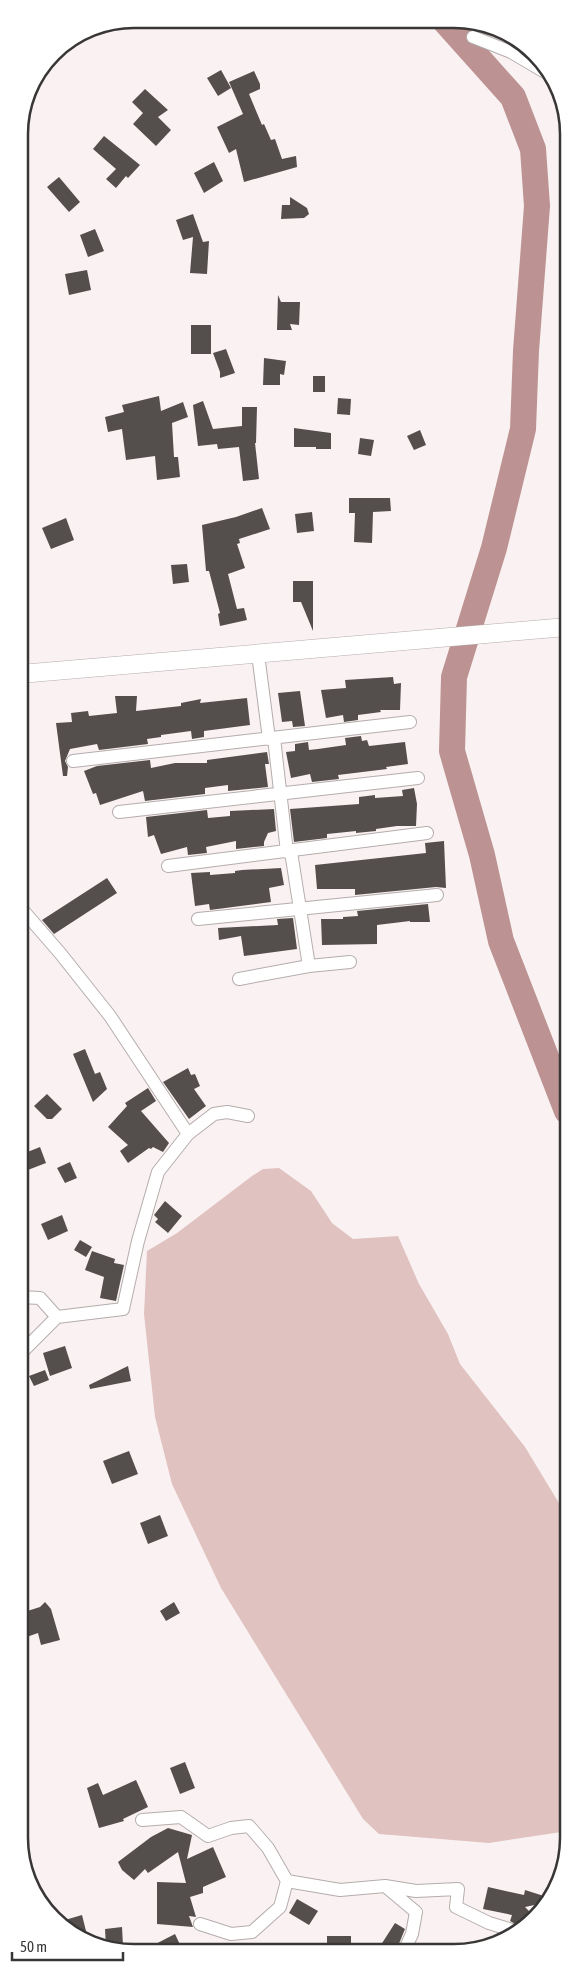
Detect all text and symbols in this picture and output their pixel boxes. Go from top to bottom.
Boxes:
scale bar [12,1930,124,1962]
text: 50 m [20,1938,47,1955]

